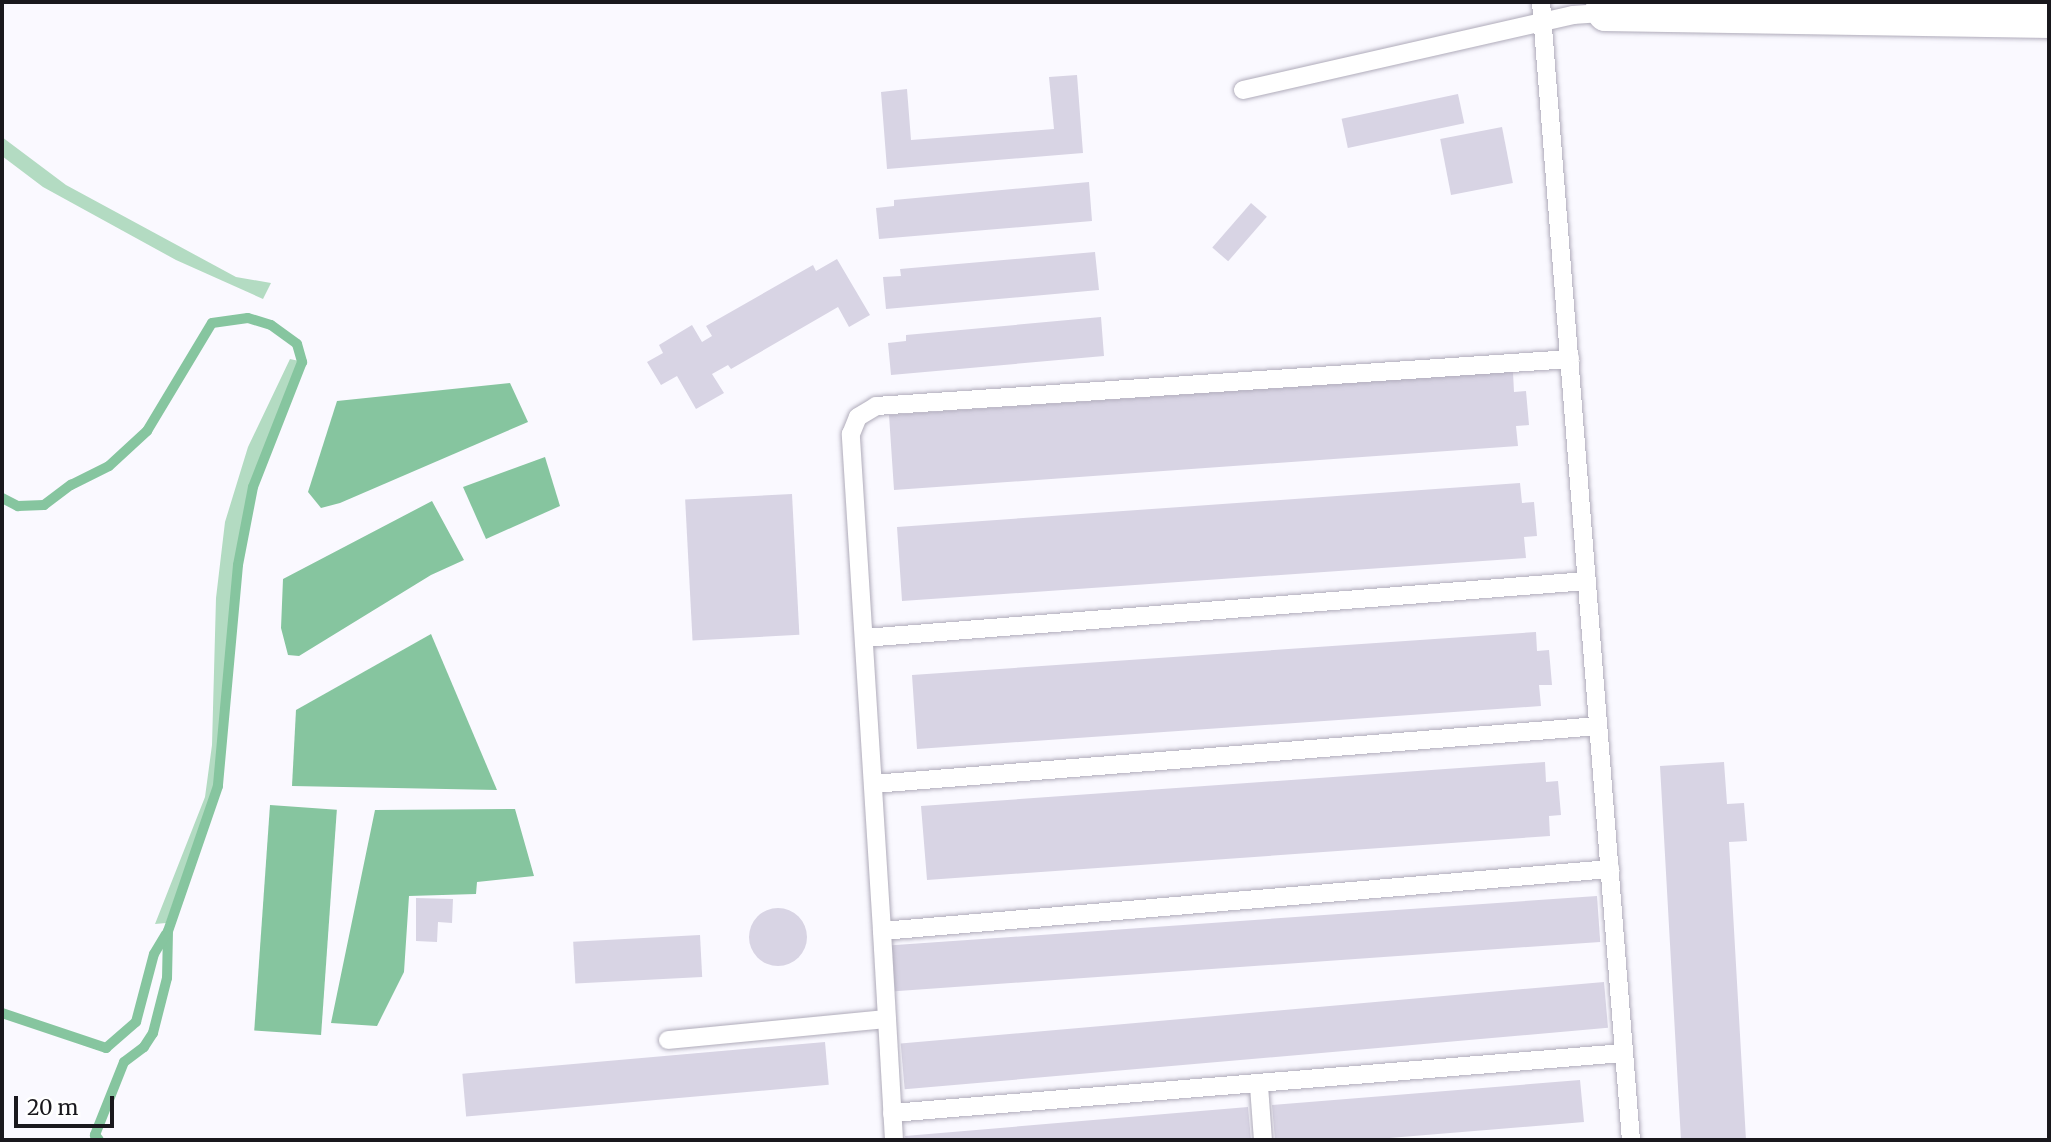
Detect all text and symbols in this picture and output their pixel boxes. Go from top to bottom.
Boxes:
scale bar [18,1082,117,1126]
text: 20 m [27,1094,78,1121]

